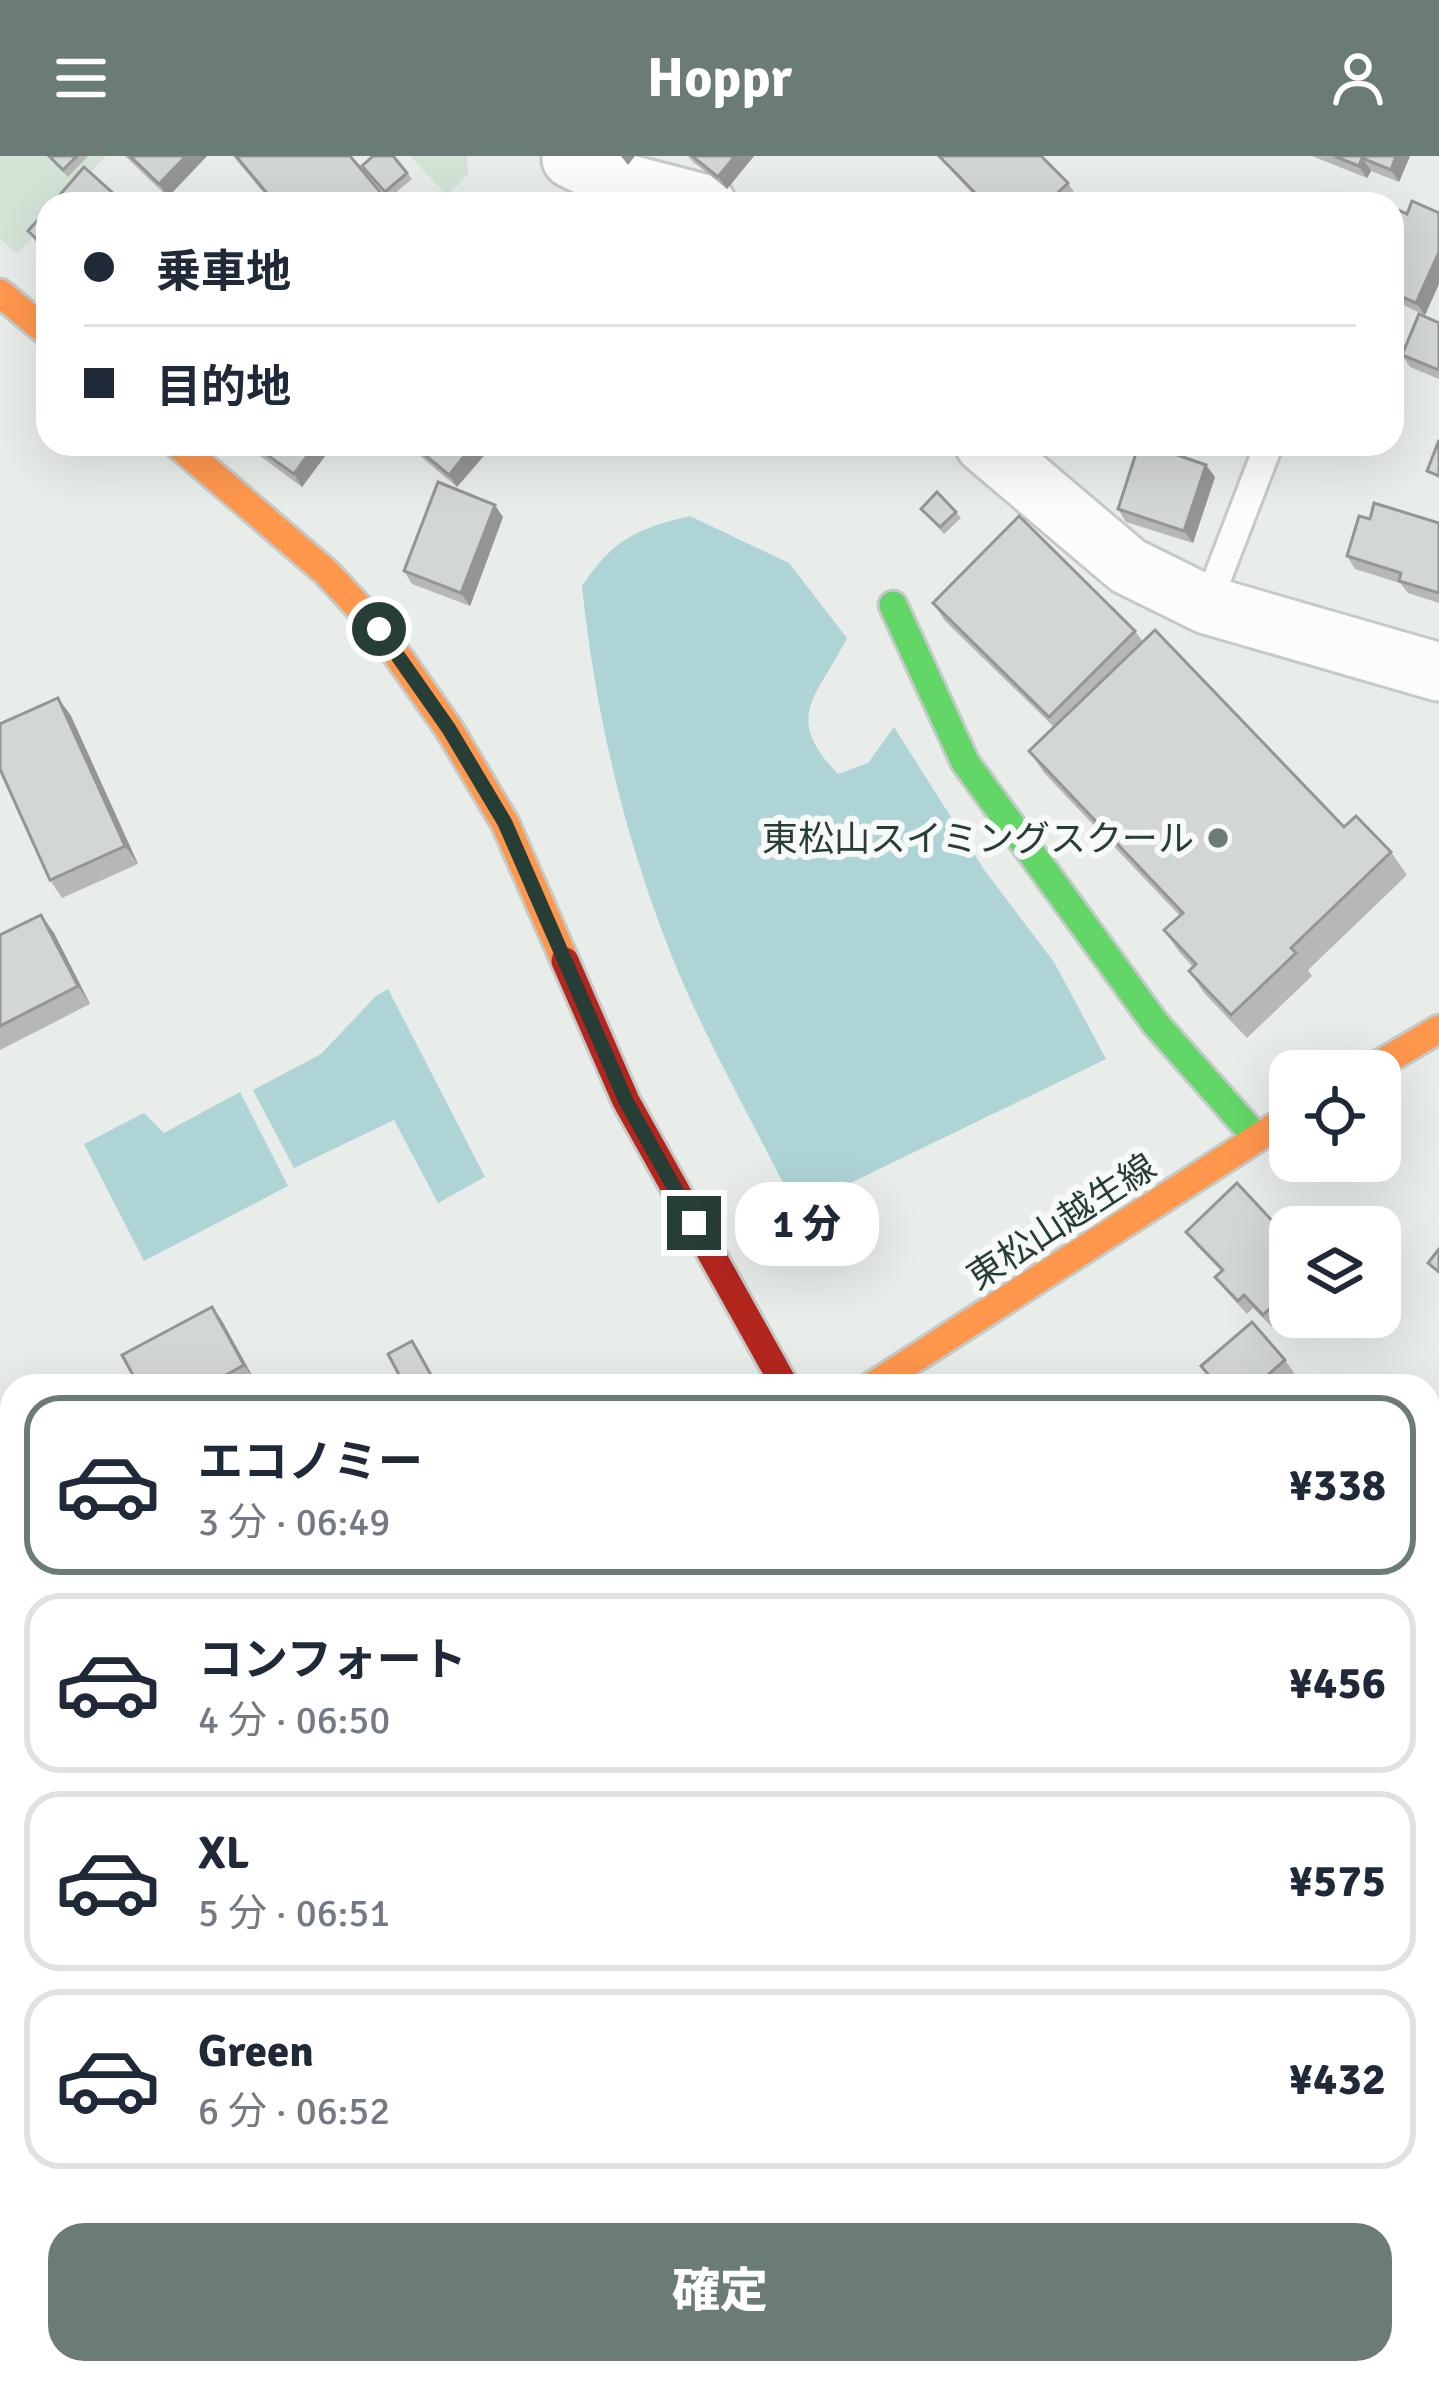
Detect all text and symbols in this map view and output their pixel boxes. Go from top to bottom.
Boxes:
icon: menu [48,45,114,111]
text: Hoppr [647,45,792,112]
icon: person [1325,45,1391,111]
text: 乗車地 [156,245,291,300]
text: 目的地 [156,360,291,415]
route start [352,602,406,656]
place label: 東松山スイミングスクール [762,817,1194,862]
marker: 東松山スイミングスクール [1205,825,1231,851]
map controls [1269,1050,1401,1338]
button: locate [1269,1050,1401,1182]
street label: 東松山越生線 [959,1145,1165,1300]
callout: 1 分 [736,1181,880,1265]
route end [667,1196,721,1250]
text: 1 分 [773,1200,841,1248]
button: layers [1269,1206,1401,1338]
icon: car [54,1431,162,1539]
text: エコノミー [198,1435,423,1490]
text: ¥338 [1289,1458,1386,1513]
text: 3 分 · 06:49 [198,1498,390,1546]
icon: car [54,1629,162,1737]
text: コンフォート [198,1633,467,1688]
text: ¥456 [1289,1656,1386,1711]
text: 4 分 · 06:50 [198,1696,390,1744]
text: XL [198,1826,249,1881]
icon: car [54,1827,162,1935]
text: ¥575 [1289,1854,1386,1909]
text: 5 分 · 06:51 [198,1889,390,1937]
text: Green [198,2024,314,2079]
icon: car [54,2025,162,2133]
text: ¥432 [1289,2052,1386,2107]
text: 6 分 · 06:52 [198,2087,390,2135]
button: 確定 [48,2223,1392,2361]

